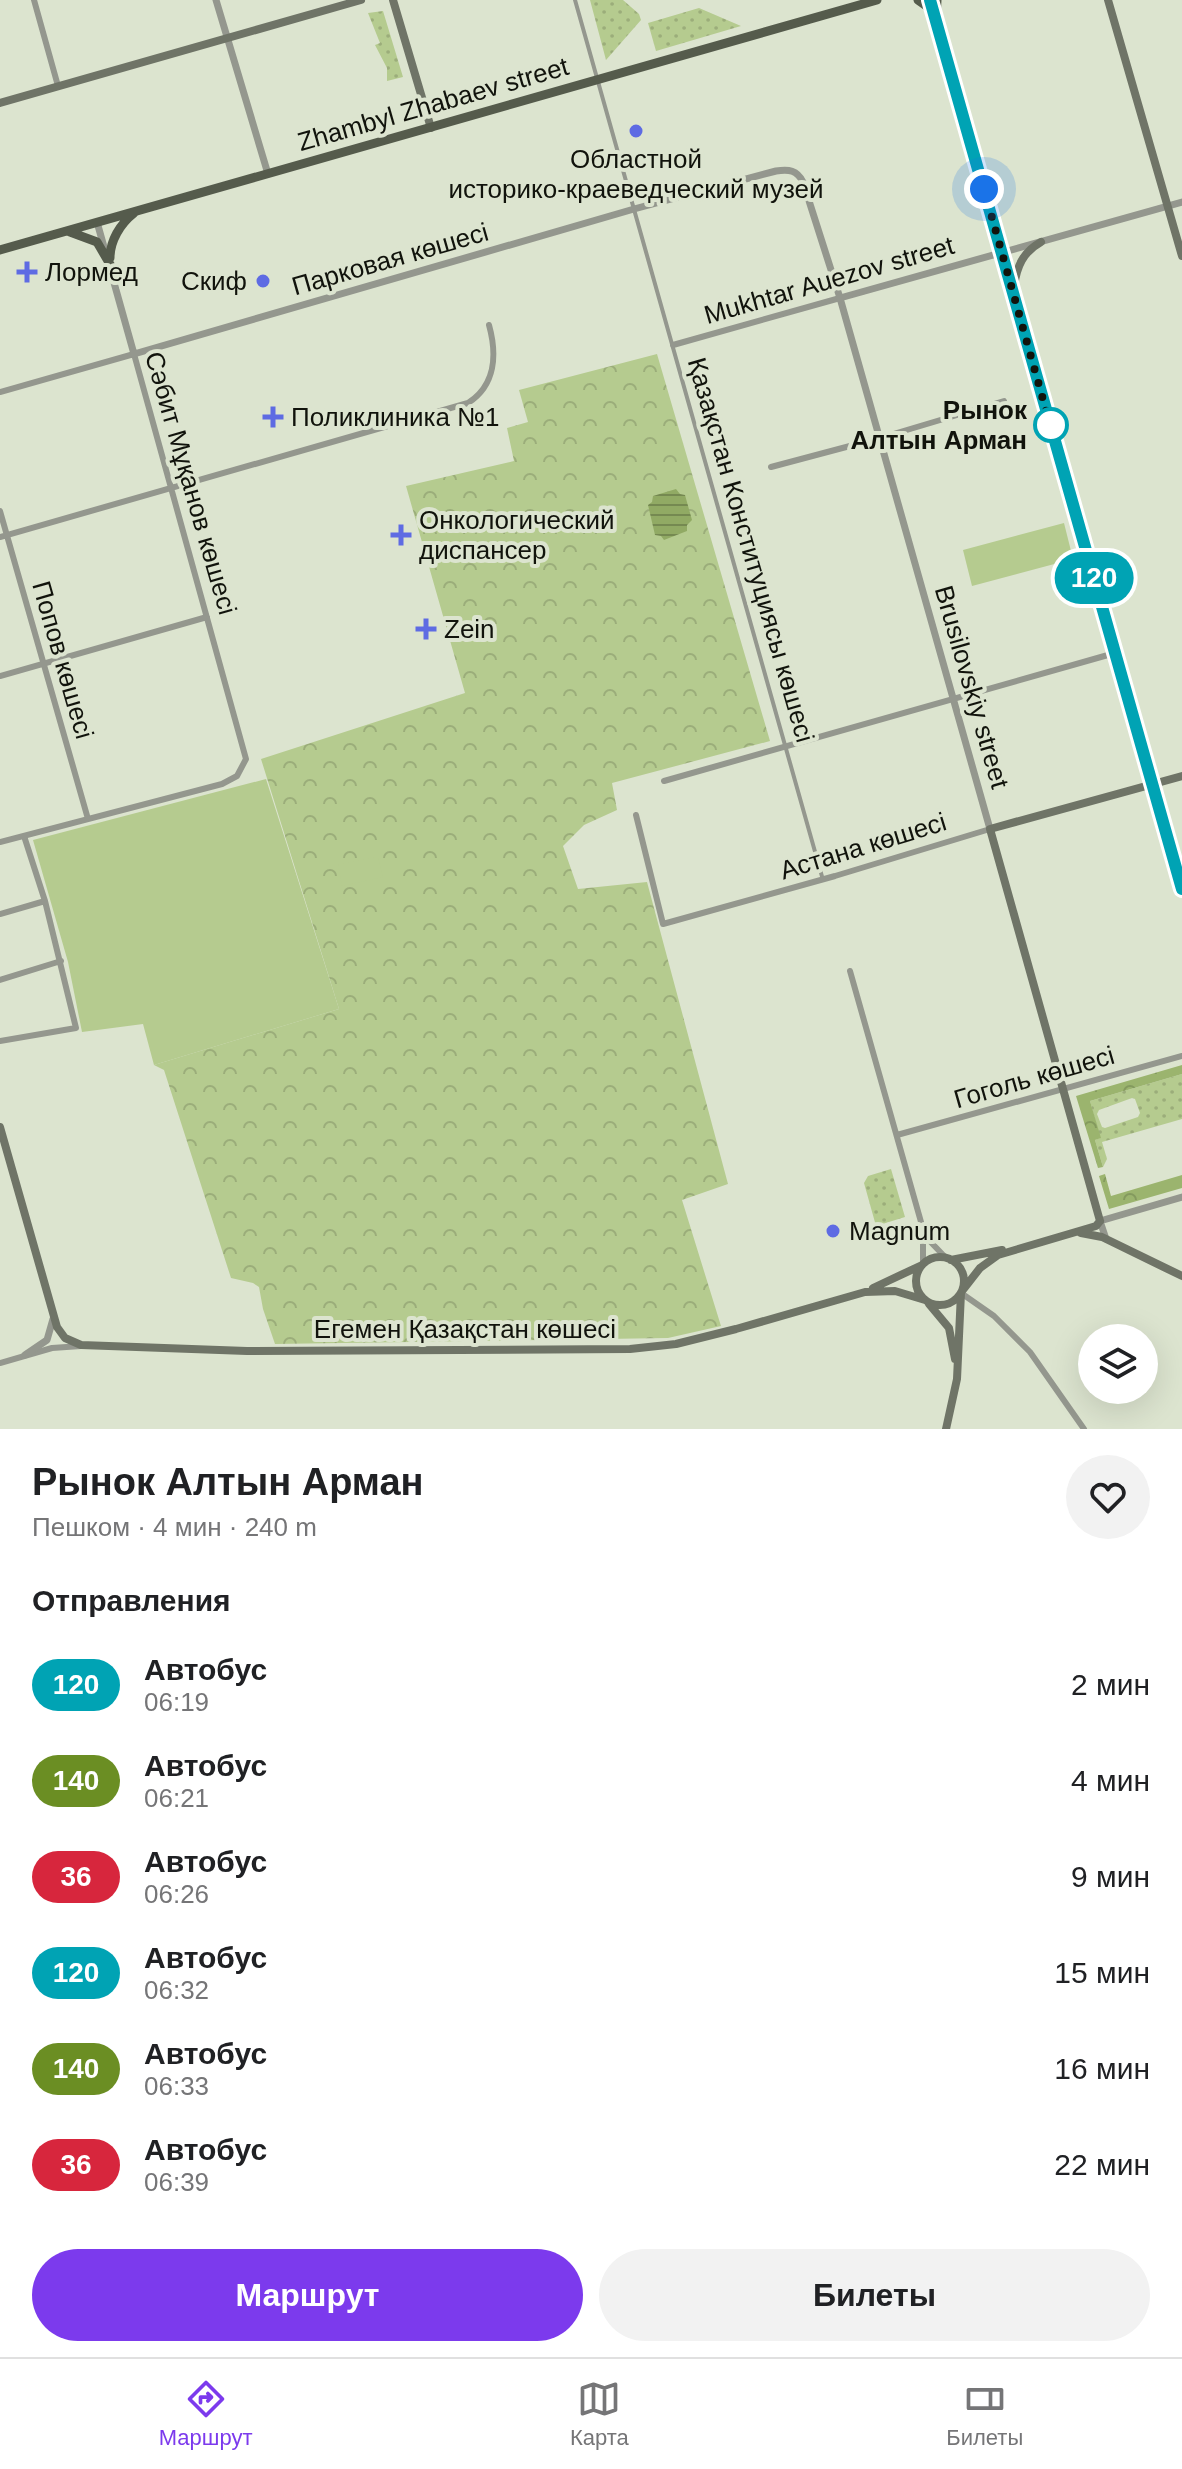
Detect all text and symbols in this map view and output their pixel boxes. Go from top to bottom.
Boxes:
street label: Zhambyl Zhabaev street [294,51,573,157]
marker: Oбластной историко-краеведческий музей [627,122,645,140]
place label: Oбластной историко-краеведческий музей [448,144,824,204]
your location [964,169,1004,209]
street label: Парковая көшесі [288,217,492,301]
street label: Mukhtar Auezov street [701,230,958,330]
place label: Лормед [45,257,138,287]
marker: Лормед [16,261,38,283]
place label: Скиф [181,266,247,296]
marker: Скиф [254,272,272,290]
street label: Сәбит Мұқанов көшесі [139,348,243,618]
street label: Қазақстан Конституциясы көшесі [682,354,820,746]
place label: Рынок Алтын Арман [850,395,1028,455]
place label: Поликлиника №1 [291,402,500,432]
marker: Поликлиника №1 [262,406,284,428]
marker: Рынок Алтын Арман [1034,408,1068,442]
place label: Онкологический диспансер [419,505,615,565]
marker: Онкологический диспансер [390,524,412,546]
line badge: 120 [1048,552,1140,604]
text: 120 [1071,562,1117,593]
street label: Попов көшесі [26,578,100,742]
street label: Brusilovskiy street [929,582,1016,793]
place label: Zein [444,614,495,644]
marker: Zein [415,618,437,640]
street label: Астана көшесі [776,806,950,886]
street label: Гоголь көшесі [950,1040,1118,1114]
place label: Magnum [849,1216,950,1246]
marker: Magnum [824,1222,842,1240]
street label: Егемен Қазақстан көшесі [314,1314,616,1344]
map controls [1078,1324,1158,1404]
button: layers [1078,1324,1158,1404]
button: heart [1066,1455,1150,1539]
text: Рынок Алтын Арман [32,1461,424,1503]
text: Пешком · 4 мин · 240 m [32,1512,317,1542]
text: Отправления [32,1584,231,1617]
text: Автобус [144,1653,267,1686]
text: 2 мин [1071,1668,1150,1701]
text: 120 [53,1669,99,1700]
text: 06:19 [144,1687,209,1717]
text: Автобус [144,1749,267,1782]
text: 4 мин [1071,1764,1150,1797]
text: 140 [53,1765,99,1796]
text: 06:21 [144,1783,209,1813]
text: Автобус [144,1845,267,1878]
text: 9 мин [1071,1860,1150,1893]
text: 36 [60,1861,92,1892]
text: 06:26 [144,1879,209,1909]
text: Автобус [144,1941,267,1974]
text: 15 мин [1054,1956,1150,1989]
text: 120 [53,1957,99,1988]
text: 06:32 [144,1975,209,2005]
text: Автобус [144,2037,267,2070]
text: 16 мин [1054,2052,1150,2085]
text: 140 [53,2053,99,2084]
text: 06:33 [144,2071,209,2101]
text: Автобус [144,2133,267,2166]
text: 22 мин [1054,2148,1150,2181]
text: 36 [60,2149,92,2180]
text: 06:39 [144,2167,209,2197]
button: Маршрут [32,2249,583,2341]
button: Билеты [599,2249,1150,2341]
tab: Маршрут [159,2377,252,2451]
tab: Карта [570,2377,629,2451]
tab: Билеты [946,2377,1023,2451]

